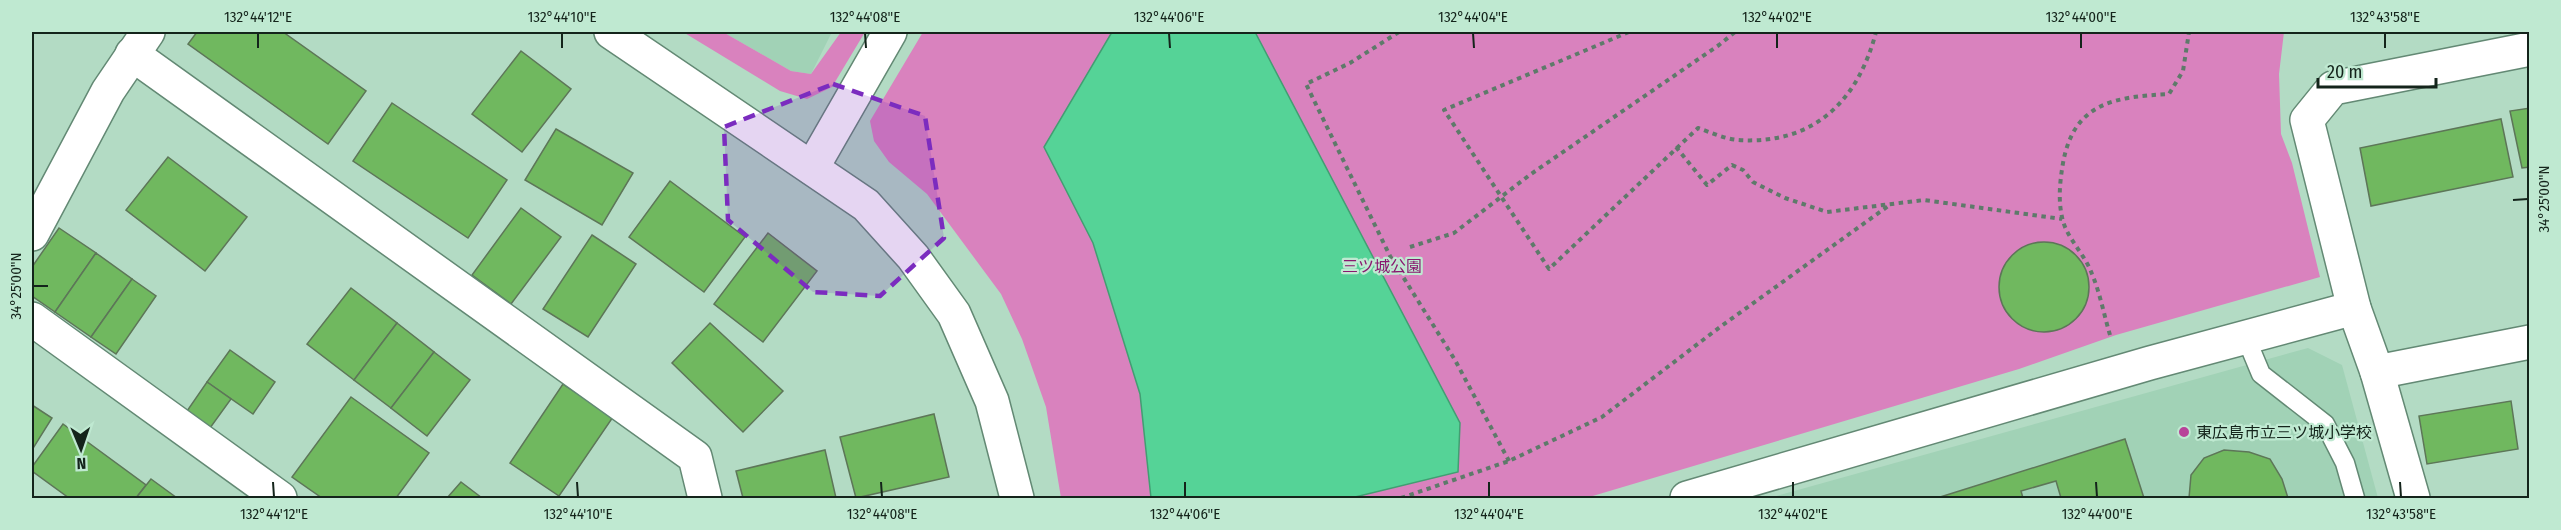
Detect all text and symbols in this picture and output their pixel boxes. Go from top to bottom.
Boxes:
text: 132°44'12"E [224,8,292,26]
text: 132°44'10"E [527,8,597,26]
text: 132°44'08"E [830,8,900,26]
text: 132°44'06"E [1134,8,1204,26]
text: 132°44'04"E [1438,8,1508,26]
text: 132°44'02"E [1742,8,1812,26]
text: 132°44'00"E [2046,8,2116,26]
text: 132°43'58"E [2350,8,2420,26]
scale bar [2318,51,2436,89]
text: 20 m [2327,61,2362,83]
text: 34°25'00"N [2535,165,2553,233]
text: 34°25'00"N [7,252,25,320]
park label: 三ツ城公園 [1342,257,1422,276]
north arrow [51,419,111,479]
place label: 東広島市立三ツ城小学校 [2196,423,2372,442]
marker: 東広島市立三ツ城小学校 [2177,425,2191,439]
text: N [76,454,87,473]
text: 132°44'12"E [240,505,308,523]
text: 132°44'10"E [543,505,613,523]
text: 132°44'08"E [847,505,917,523]
text: 132°44'06"E [1150,505,1220,523]
text: 132°44'04"E [1454,505,1524,523]
text: 132°44'02"E [1758,505,1828,523]
text: 132°44'00"E [2062,505,2132,523]
text: 132°43'58"E [2366,505,2436,523]

